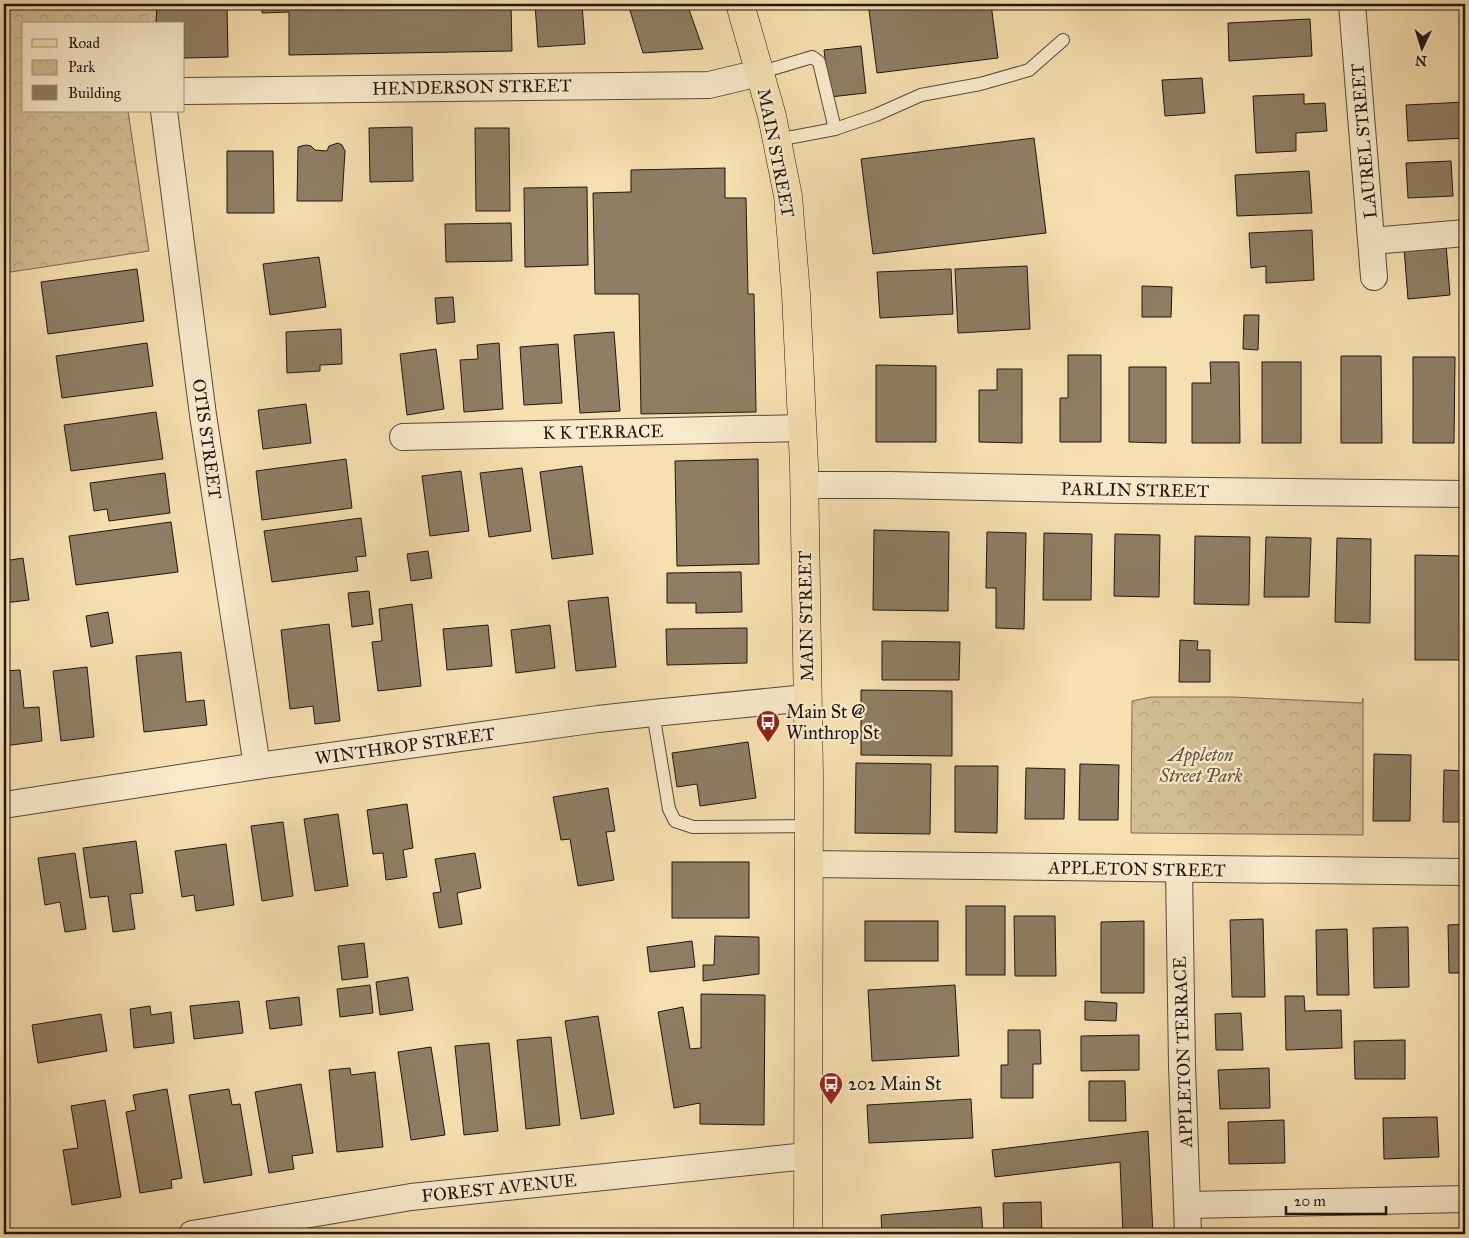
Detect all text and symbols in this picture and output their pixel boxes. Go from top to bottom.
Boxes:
legend [22,22,185,112]
north arrow [1396,22,1446,72]
text: Road [68,34,100,52]
text: N [1414,52,1428,69]
text: Park [68,58,95,76]
street label: LAUREL STREET [1346,63,1382,219]
street label: HENDERSON STREET [372,74,572,100]
text: Building [68,84,122,102]
street label: MAIN STREET [753,87,799,219]
street label: OTIS STREET [188,377,226,501]
street label: K K TERRACE [542,420,664,444]
street label: PARLIN STREET [1061,478,1209,502]
street label: MAIN STREET [794,550,818,682]
place label: Main St @ Winthrop St [786,701,880,744]
bus stop icon: Main St @ Winthrop St [755,709,781,743]
street label: WINTHROP STREET [314,722,496,770]
park label: Appleton Street Park [1158,744,1243,787]
street label: APPLETON STREET [1047,856,1226,882]
street label: APPLETON TERRACE [1169,956,1197,1149]
bus stop icon: 202 Main St [818,1071,844,1105]
place label: 202 Main St [848,1073,942,1095]
street label: FOREST AVENUE [420,1169,578,1207]
scale bar [1286,1183,1386,1215]
text: 20 m [1294,1192,1326,1210]

